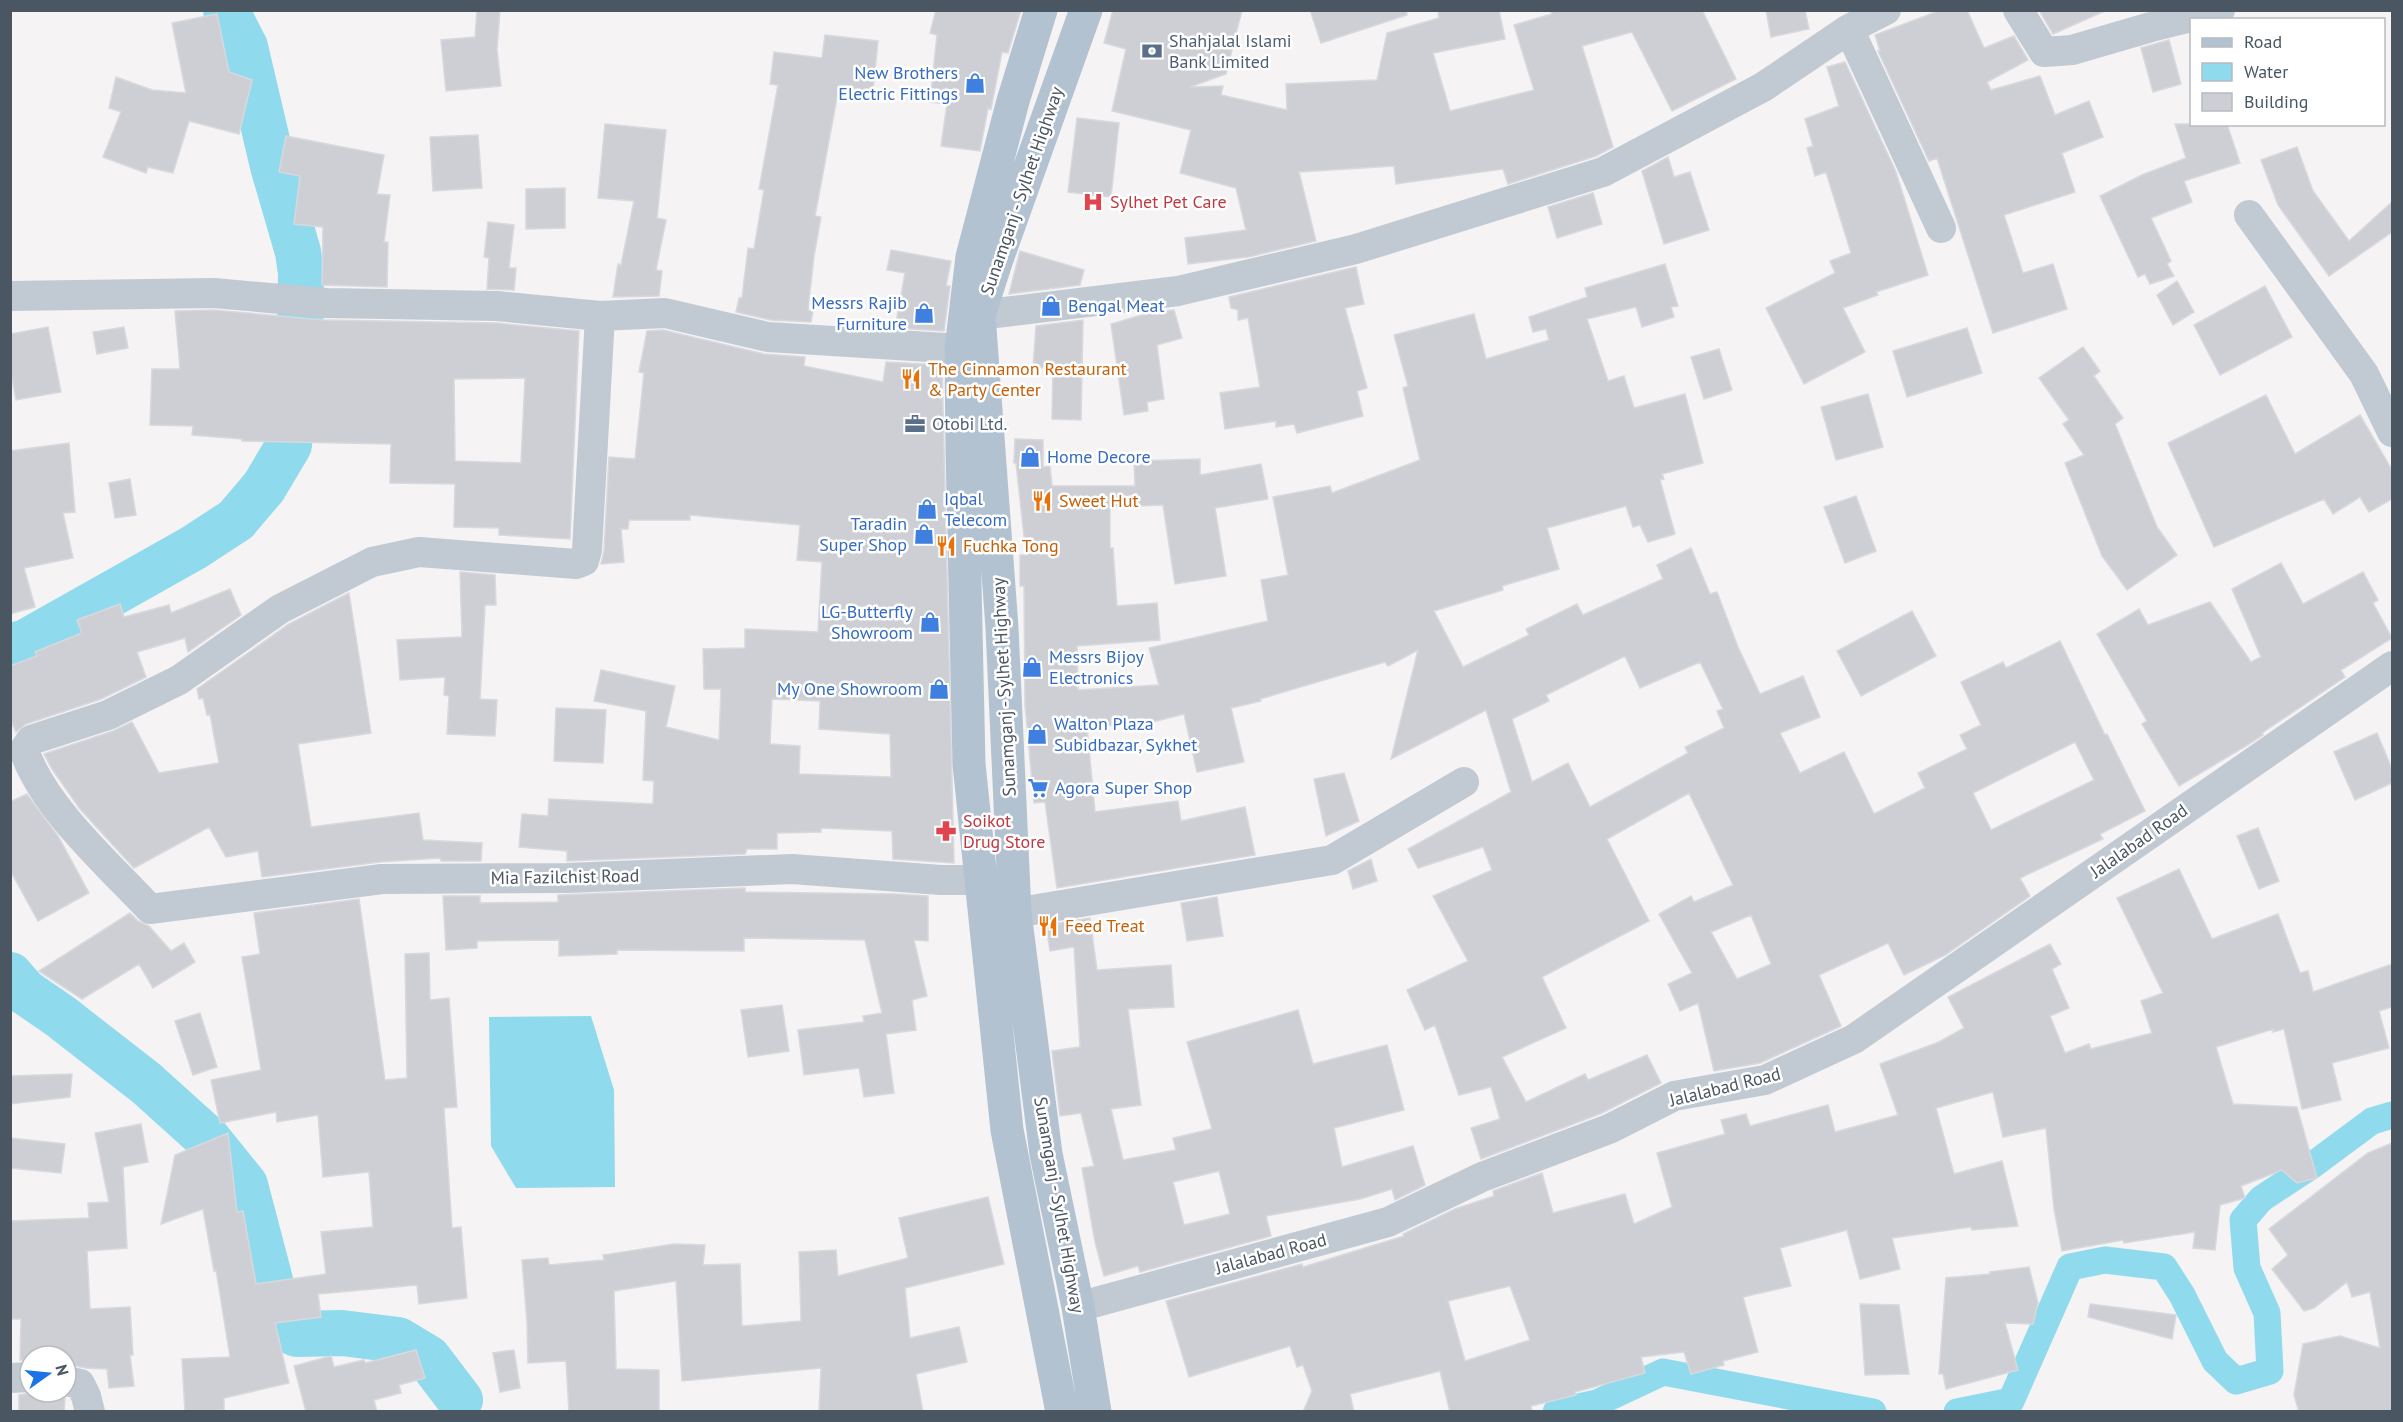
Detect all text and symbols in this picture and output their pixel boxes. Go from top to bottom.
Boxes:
legend [2190,18,2385,126]
place label: Shahjalal Islami Bank Limited [1169,29,1292,73]
text: Road [2244,30,2282,53]
bank icon: Shahjalal Islami Bank Limited [1140,39,1164,63]
text: Water [2244,60,2288,83]
place label: New Brothers Electric Fittings [838,61,958,105]
shop icon: New Brothers Electric Fittings [963,71,987,95]
street label: Sunamganj - Sylhet Highway [975,83,1068,298]
text: Building [2244,90,2308,113]
hospital icon: Sylhet Pet Care [1081,190,1105,214]
place label: Sylhet Pet Care [1110,190,1227,213]
place label: Messrs Rajib Furniture [811,291,907,335]
shop icon: Bengal Meat [1039,294,1063,318]
place label: Bengal Meat [1068,294,1165,317]
shop icon: Messrs Rajib Furniture [912,301,936,325]
place label: The Cinnamon Restaurant & Party Center [928,357,1127,401]
restaurant icon: The Cinnamon Restaurant & Party Center [899,367,923,391]
office icon: Otobi Ltd. [903,412,927,436]
place label: Otobi Ltd. [932,412,1007,435]
shop icon: Home Decore [1018,445,1042,469]
place label: Home Decore [1047,445,1151,468]
place label: Iqbal Telecom [944,487,1007,531]
restaurant icon: Sweet Hut [1030,489,1054,513]
place label: Sweet Hut [1059,489,1139,512]
shop icon: Iqbal Telecom [915,497,939,521]
place label: Taradin Super Shop [819,512,907,556]
shop icon: Taradin Super Shop [912,522,936,546]
restaurant icon: Fuchka Tong [934,534,958,558]
place label: Fuchka Tong [963,534,1059,557]
street label: Sunamganj - Sylhet Highway [986,576,1021,797]
place label: LG-Butterfly Showroom [821,600,914,644]
shop icon: LG-Butterfly Showroom [918,610,942,634]
place label: Messrs Bijoy Electronics [1049,645,1145,689]
shop icon: Messrs Bijoy Electronics [1020,655,1044,679]
place label: My One Showroom [777,677,922,700]
shop icon: My One Showroom [927,677,951,701]
place label: Walton Plaza Subidbazar, Sykhet [1054,712,1197,756]
shop icon: Walton Plaza Subidbazar, Sykhet [1025,722,1049,746]
supermarket icon: Agora Super Shop [1026,776,1050,800]
place label: Agora Super Shop [1055,776,1192,799]
street label: Jalalabad Road [2085,799,2192,883]
place label: Soikot Drug Store [963,809,1045,853]
pharmacy icon: Soikot Drug Store [934,819,958,843]
street label: Mia Fazilchist Road [491,864,639,889]
restaurant icon: Feed Treat [1036,914,1060,938]
place label: Feed Treat [1065,914,1145,937]
street label: Jalalabad Road [1666,1062,1783,1112]
street label: Sunamganj - Sylhet Highway [1029,1095,1090,1315]
street label: Jalalabad Road [1212,1228,1329,1280]
north arrow [18,1344,78,1404]
text: N [51,1362,74,1378]

